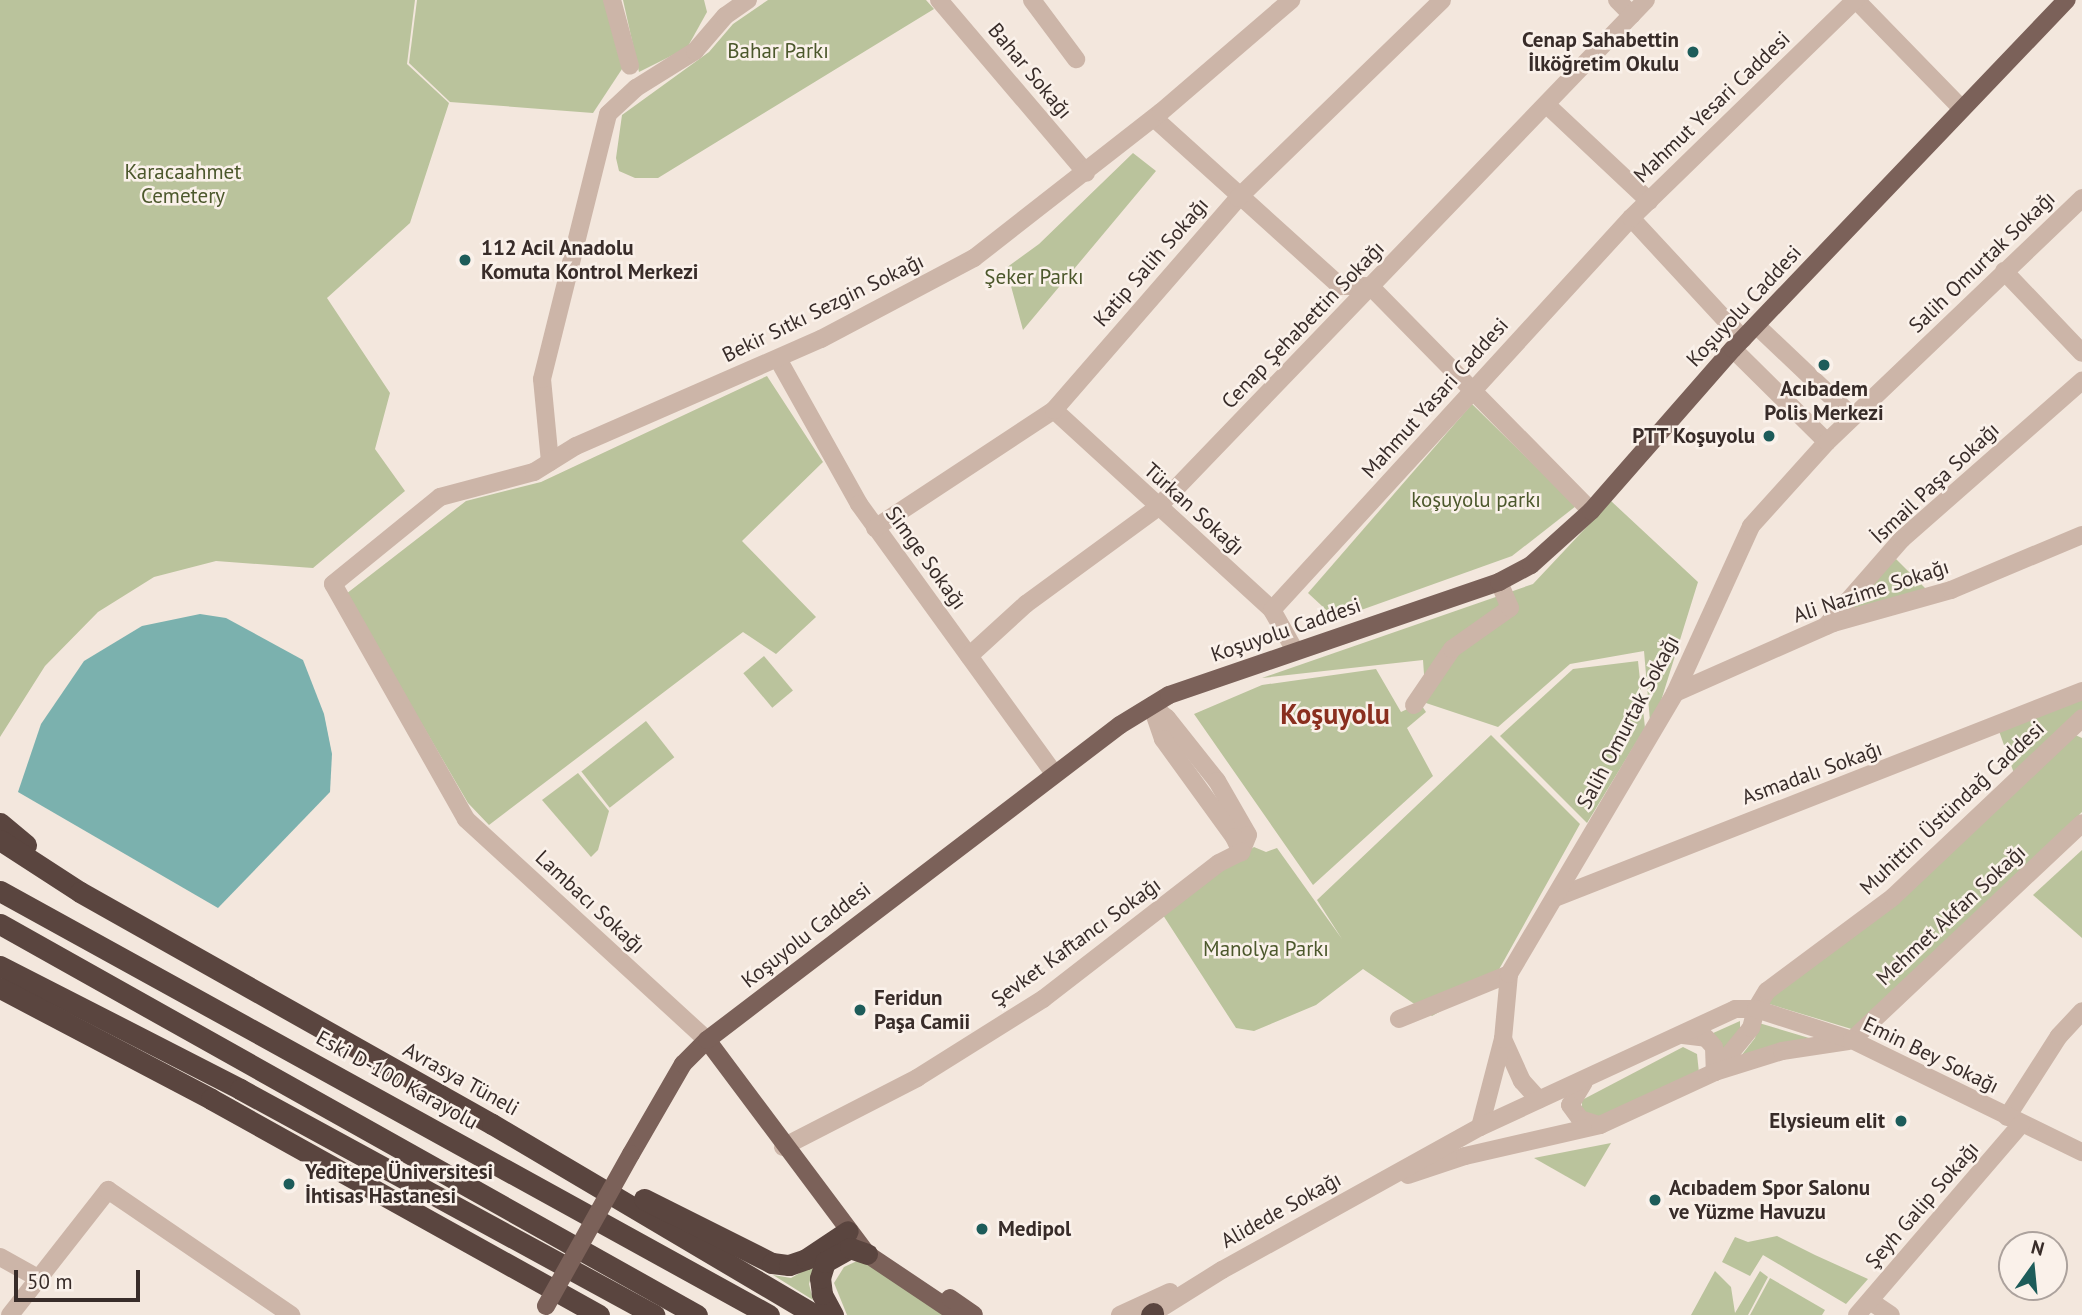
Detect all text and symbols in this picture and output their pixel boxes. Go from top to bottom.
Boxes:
street label: Bahar Sokağı [983,18,1077,124]
street label: Mahmut Yesari Caddesi [1629,26,1795,188]
place label: Cenap Sahabettin İlköğretim Okulu [1522,27,1679,77]
park label: Bahar Parkı [727,38,829,64]
marker: Cenap Sahabettin İlköğretim Okulu [1685,44,1701,60]
park label: Karacaahmet Cemetery [125,159,241,209]
street label: Salih Omurtak Sokağı [1904,186,2060,338]
street label: Katip Salih Sokağı [1088,192,1214,332]
place label: 112 Acil Anadolu Komuta Kontrol Merkezi [481,235,698,285]
street label: Cenap Şehabettin Sokağı [1216,236,1390,414]
street label: Koşuyolu Caddesi [1681,240,1807,372]
street label: Bekir Sıtkı Sezgin Sokağı [718,248,928,368]
marker: 112 Acil Anadolu Komuta Kontrol Merkezi [455,250,475,270]
park label: Şeker Parkı [984,264,1084,290]
street label: Mahmut Yasari Caddesi [1356,312,1514,484]
marker: Acıbadem Polis Merkezi [1816,357,1832,373]
place label: Acıbadem Polis Merkezi [1764,376,1884,426]
street label: İsmail Paşa Sokağı [1866,417,2004,549]
place label: PTT Koşuyolu [1631,423,1755,449]
marker: PTT Koşuyolu [1761,428,1777,444]
street label: Türkan Sokağı [1139,458,1249,560]
park label: koşuyolu parkı [1411,487,1541,513]
street label: Simge Sokağı [880,502,972,614]
street label: Ali Nazime Sokağı [1790,554,1952,628]
street label: Koşuyolu Caddesi [1208,593,1364,667]
street label: Salih Omurtak Sokağı [1571,630,1685,814]
district label: Koşuyolu [1280,697,1390,731]
street label: Muhittin Üstündağ Caddesi [1855,716,2049,900]
street label: Asmadalı Sokağı [1738,736,1886,810]
street label: Mehmet Akfan Sokağı [1871,839,2031,991]
street label: Lambacı Sokağı [530,845,650,959]
street label: Şevket Kaftancı Sokağı [986,872,1166,1012]
street label: Koşuyolu Caddesi [736,877,876,993]
park label: Manolya Parkı [1203,936,1329,962]
place label: Feridun Paşa Camii [874,985,971,1035]
marker: Feridun Paşa Camii [852,1002,868,1018]
street label: Emin Bey Sokağı [1859,1011,2003,1099]
street label: Eski D-100 Karayolu [312,1025,482,1135]
street label: Avrasya Tüneli [398,1037,524,1121]
place label: Elysieum elit [1769,1108,1885,1134]
marker: Elysieum elit [1891,1111,1911,1131]
street label: Şeyh Galip Sokağı [1860,1136,1984,1274]
place label: Yeditepe Üniversitesi İhtisas Hastanesi [305,1159,493,1209]
street label: Alidede Sokağı [1217,1167,1345,1253]
marker: Yeditepe Üniversitesi İhtisas Hastanesi [279,1174,299,1194]
place label: Acıbadem Spor Salonu ve Yüzme Havuzu [1669,1175,1870,1225]
marker: Acıbadem Spor Salonu ve Yüzme Havuzu [1647,1192,1663,1208]
place label: Medipol [998,1216,1071,1242]
marker: Medipol [972,1219,992,1239]
north arrow [1998,1231,2068,1301]
text: N [2029,1234,2047,1261]
scale bar [18,1256,144,1300]
text: 50 m [27,1268,73,1295]

